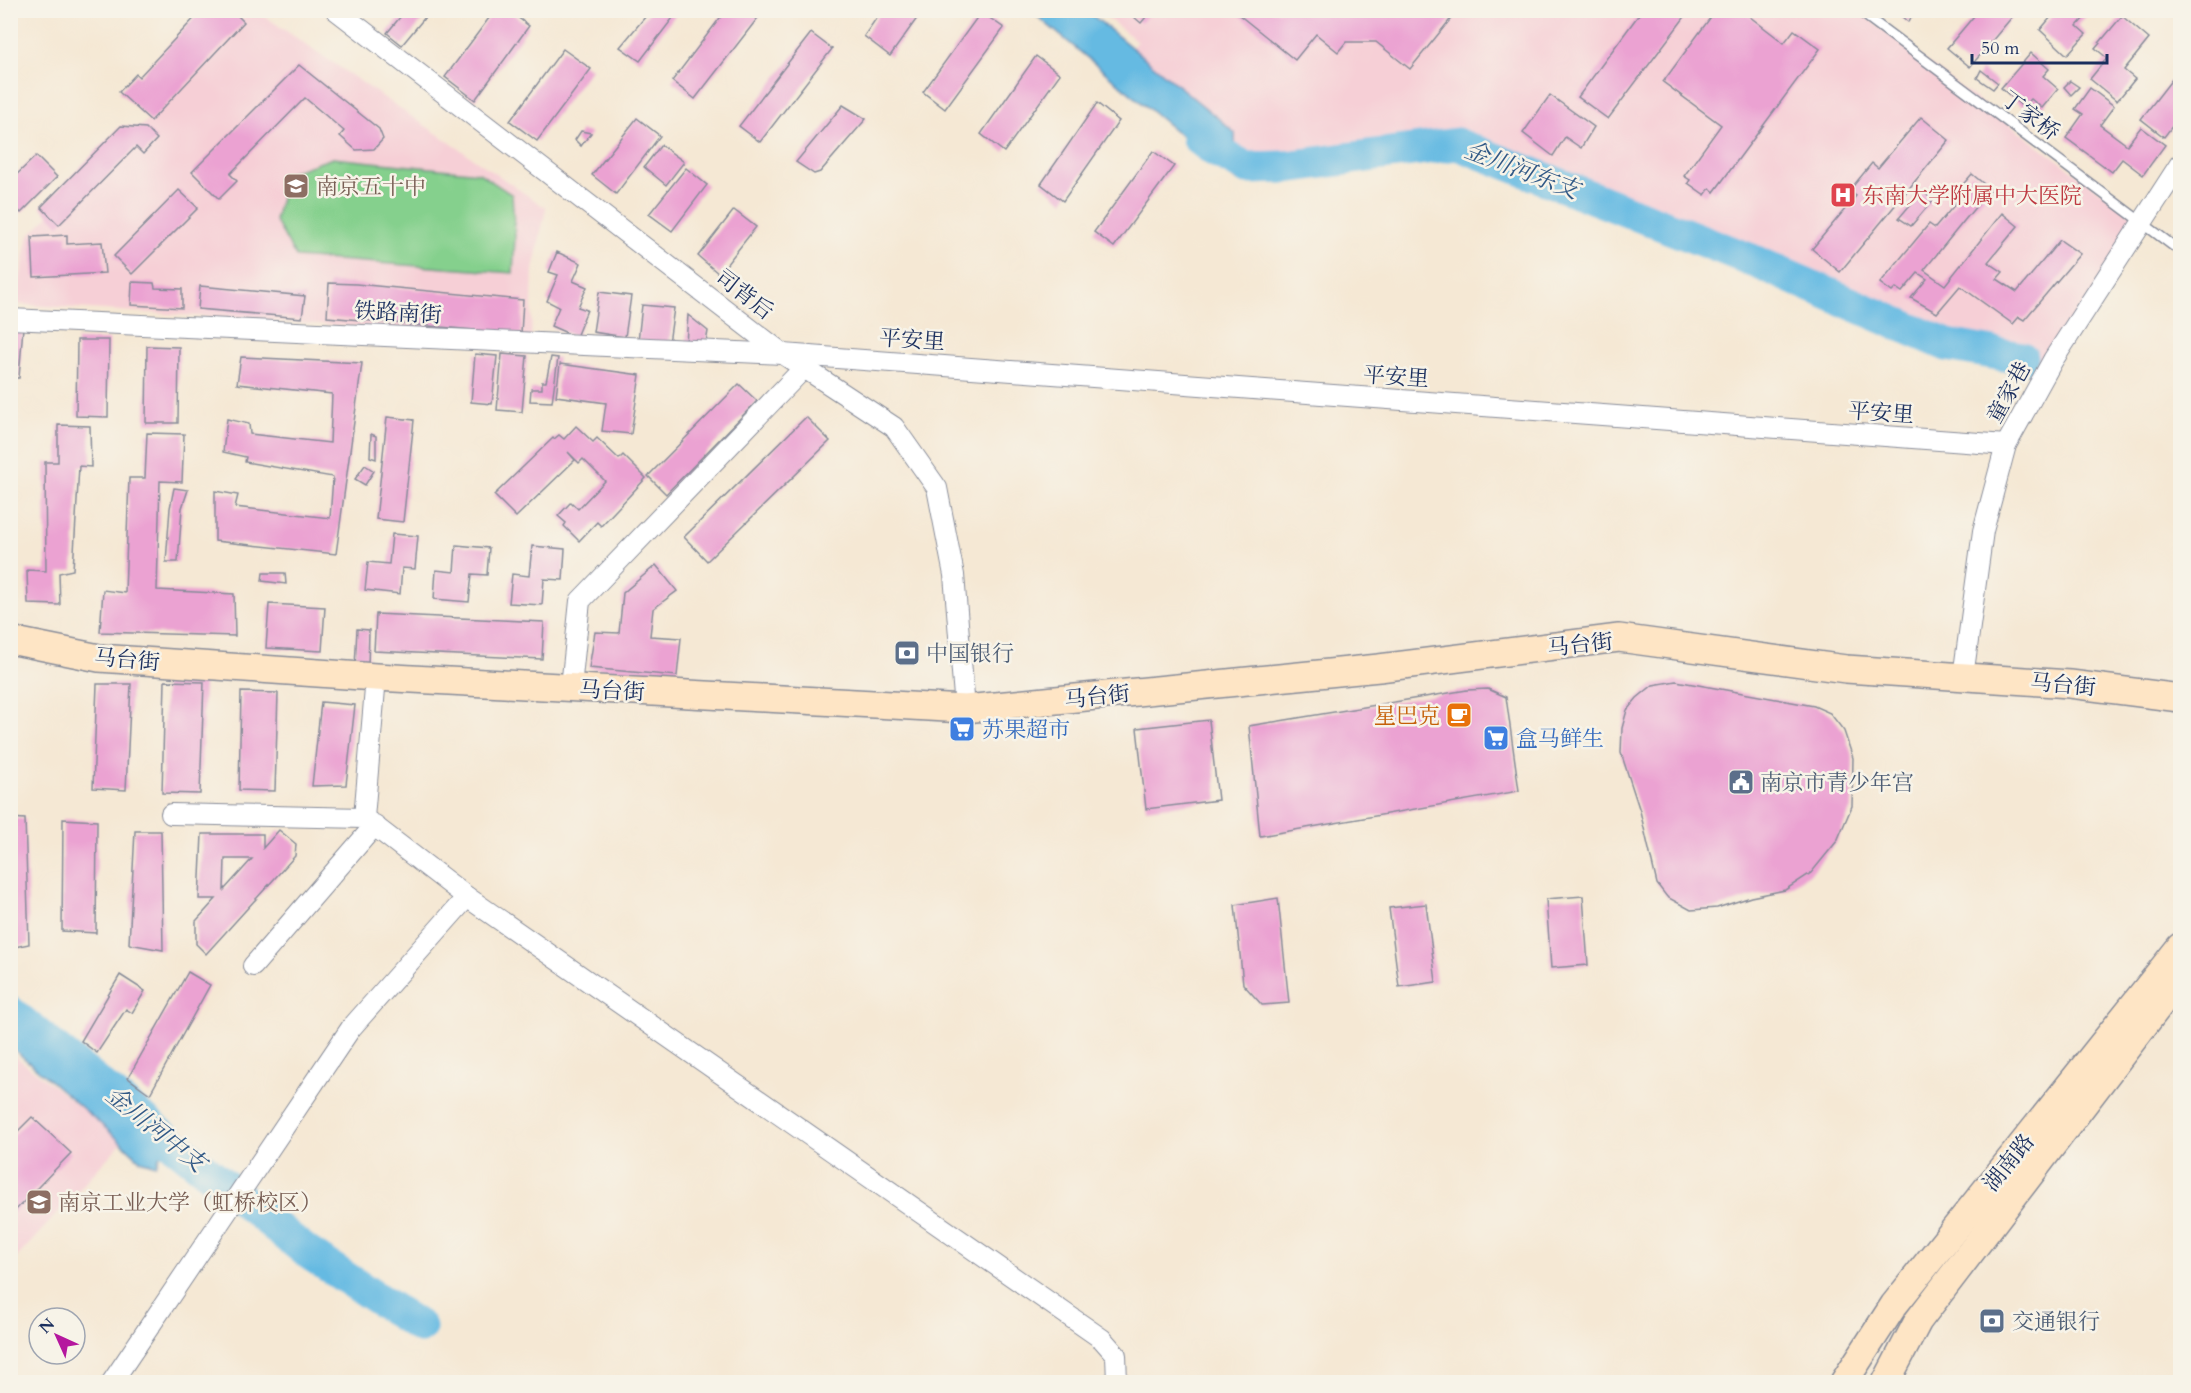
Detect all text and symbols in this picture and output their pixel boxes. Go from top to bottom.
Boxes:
scale bar [1972,27,2107,65]
text: 50 m [1981,36,2020,61]
street label: 丁家桥 [1995,84,2066,148]
water label: 金川河东支 [1460,134,1587,208]
school or university icon: 南京五十中 [281,171,311,201]
place label: 南京五十中 [316,172,426,202]
hospital icon: 东南大学附属中大医院 [1828,180,1858,210]
place label: 东南大学附属中大医院 [1862,181,2082,211]
street label: 司背后 [709,263,780,327]
street label: 铁路南街 [353,296,443,330]
street label: 平安里 [878,323,946,357]
street label: 童家巷 [1980,356,2038,429]
street label: 平安里 [1362,360,1430,394]
street label: 平安里 [1847,396,1915,430]
street label: 马台街 [1546,627,1614,663]
bank icon: 中国银行 [892,638,922,668]
place label: 中国银行 [926,639,1014,669]
street label: 马台街 [93,642,161,678]
street label: 马台街 [2029,667,2097,703]
street label: 马台街 [578,674,646,708]
street label: 马台街 [1063,679,1131,715]
cafe icon: 星巴克 [1444,700,1474,730]
place label: 星巴克 [1374,701,1440,731]
supermarket icon: 苏果超市 [947,714,977,744]
place label: 苏果超市 [982,715,1070,745]
supermarket icon: 盒马鲜生 [1481,723,1511,753]
place label: 盒马鲜生 [1516,724,1604,754]
public building icon: 南京市青少年宫 [1726,767,1756,797]
place label: 南京市青少年宫 [1760,768,1914,798]
water label: 金川河中支 [99,1079,215,1182]
street label: 湖南路 [1976,1128,2041,1198]
school or university icon: 南京工业大学（虹桥校区） [24,1187,54,1217]
place label: 南京工业大学（虹桥校区） [58,1188,322,1218]
north arrow [27,1306,87,1366]
bank icon: 交通银行 [1977,1306,2007,1336]
place label: 交通银行 [2012,1307,2100,1337]
text: N [34,1313,60,1339]

